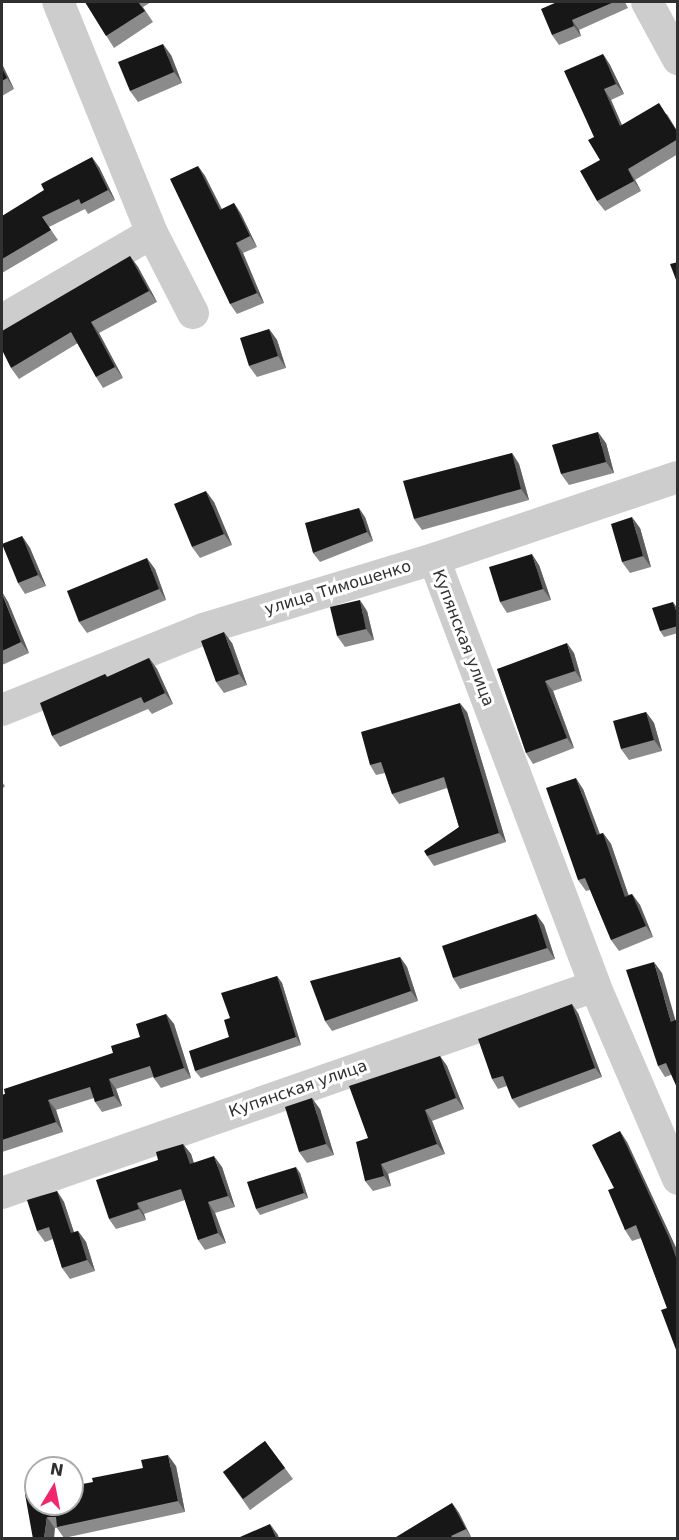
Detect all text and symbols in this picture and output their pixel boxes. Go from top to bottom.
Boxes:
street label: улица Тимошенко [262,557,414,619]
street label: Купянская улица [428,567,498,709]
street label: Купянская улица [226,1056,370,1122]
north arrow [24,1456,84,1516]
text: N [49,1459,65,1480]

